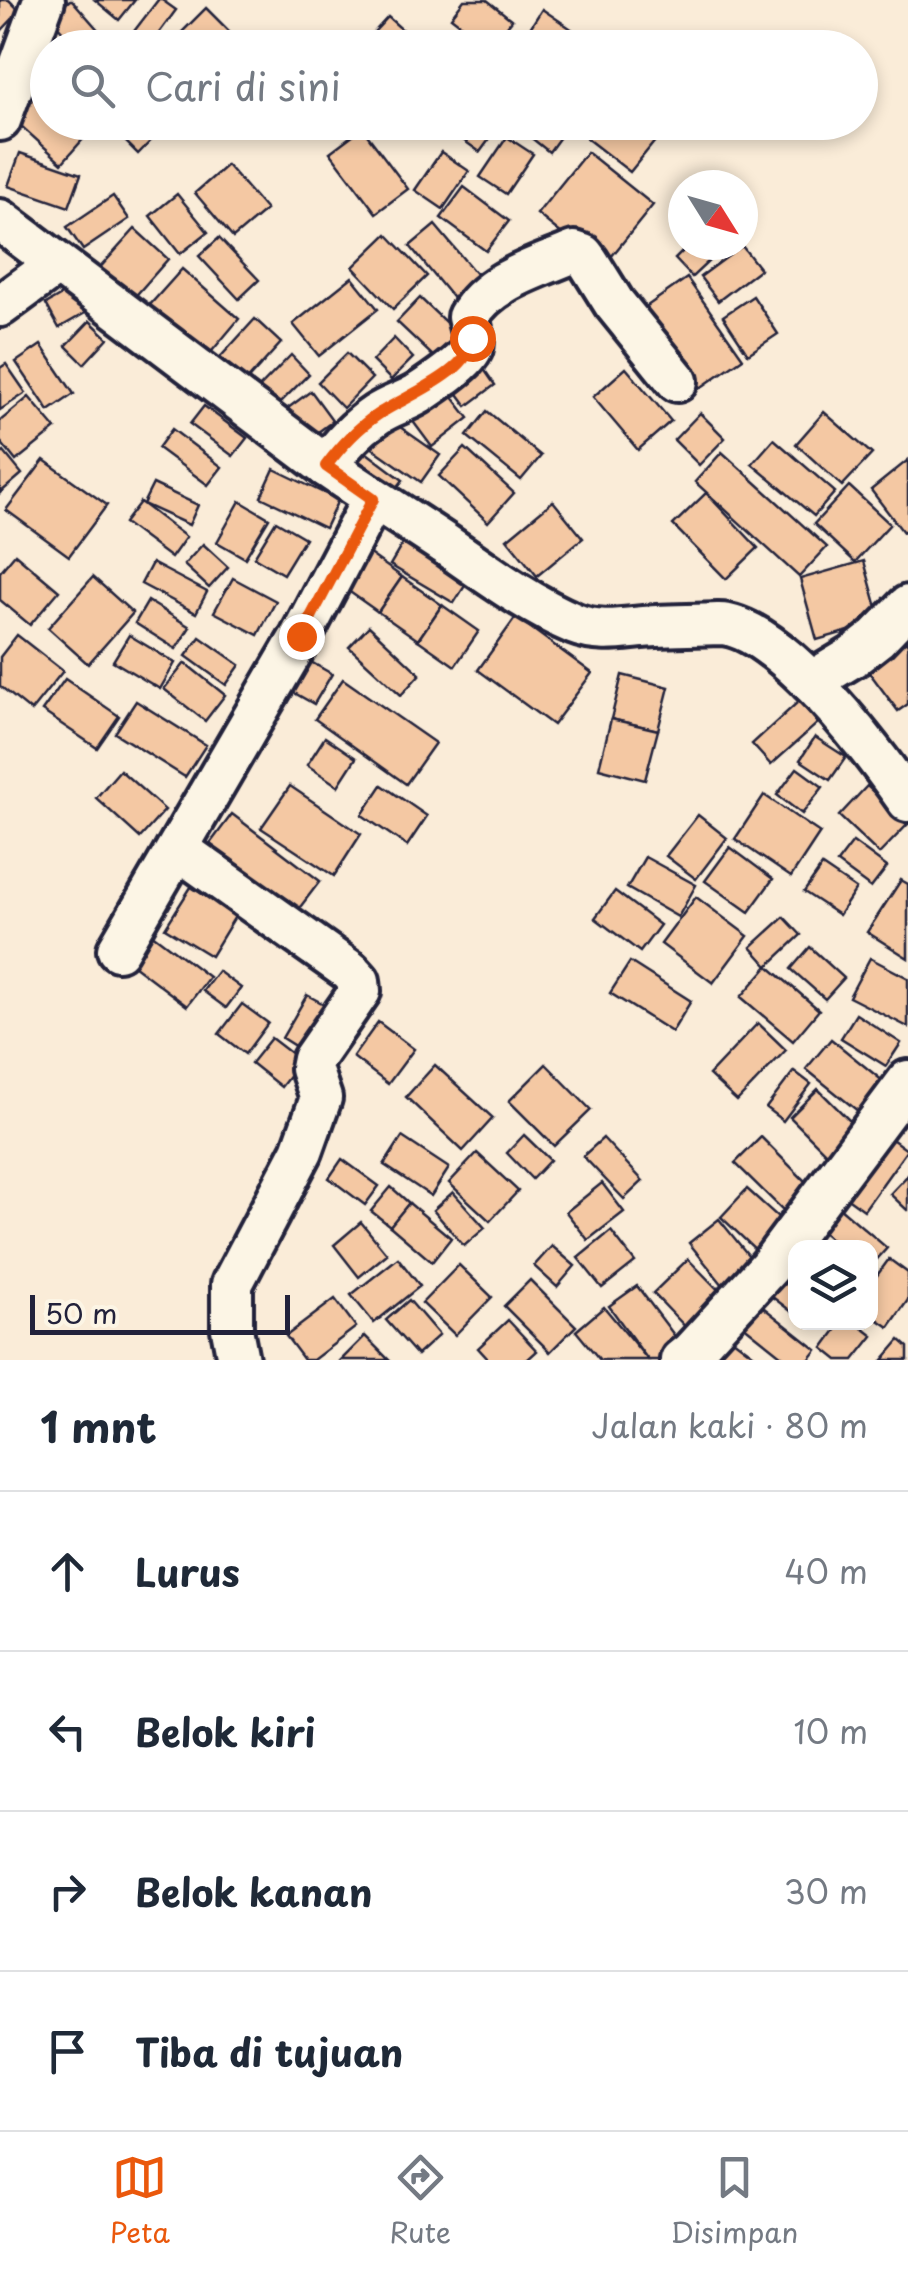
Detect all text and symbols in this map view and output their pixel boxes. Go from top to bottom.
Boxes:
search box [30,30,878,140]
text: Cari di sini [145,57,341,114]
icon: search [65,58,120,113]
north arrow [668,170,758,260]
route start [450,316,496,362]
route end [279,614,325,660]
map controls [788,1240,878,1330]
button: layers [788,1240,878,1330]
scale bar [30,1290,290,1334]
text: 50 m [45,1291,118,1334]
text: 1 mnt [40,1394,157,1457]
text: Jalan kaki · 80 m [592,1401,868,1449]
text: Lurus [135,1543,240,1600]
icon: ahead [40,1544,95,1599]
text: 40 m [784,1547,868,1595]
text: Belok kiri [135,1703,315,1760]
icon: left [40,1704,95,1759]
text: 10 m [794,1707,868,1755]
text: Belok kanan [135,1863,372,1920]
icon: right [40,1864,95,1919]
text: 30 m [784,1867,868,1915]
text: Tiba di tujuan [135,2023,403,2080]
icon: arrive [40,2024,95,2079]
tab: Peta [110,2150,170,2253]
tab: Rute [389,2150,451,2253]
tab: Disimpan [671,2150,798,2253]

